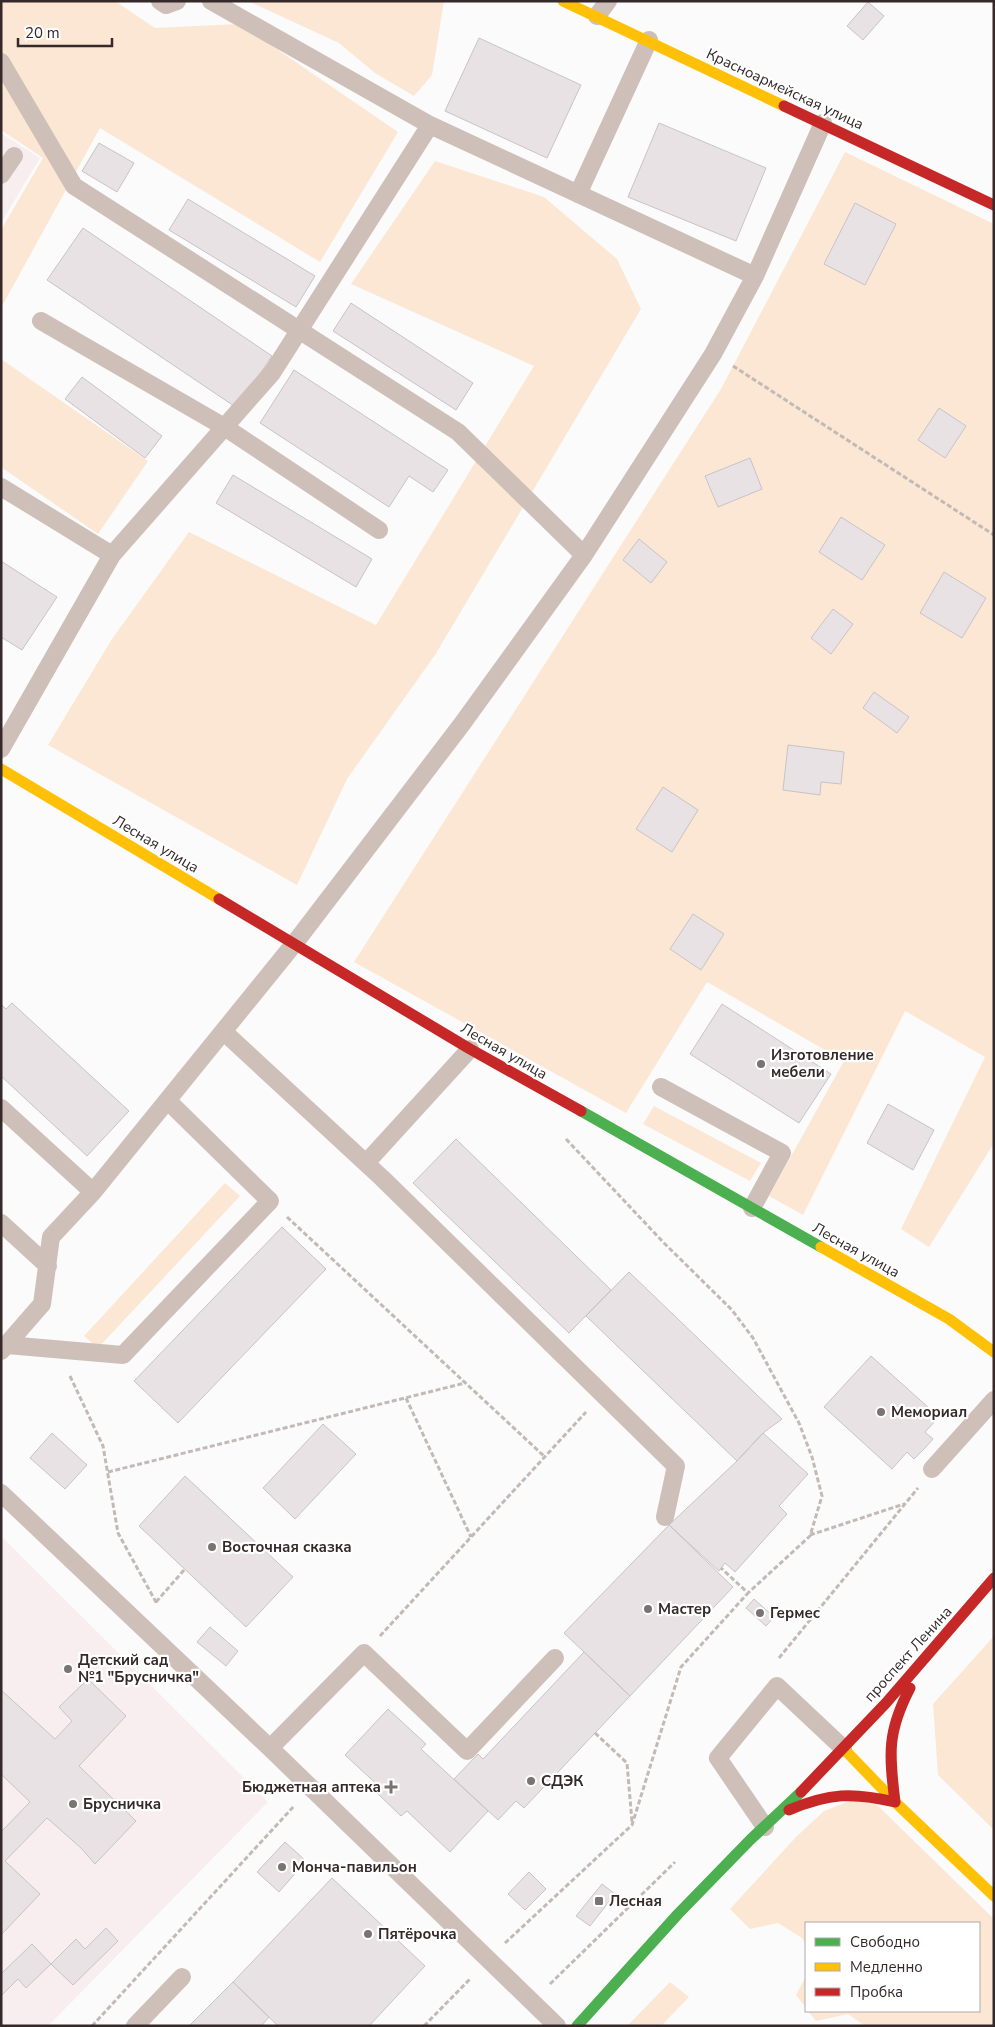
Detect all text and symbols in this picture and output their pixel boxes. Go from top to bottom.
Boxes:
scale bar [18,15,111,47]
text: 20 m [25,23,60,43]
street label: Красноармейская улица [703,44,867,134]
street label: Лесная улица [109,810,203,878]
street label: Лесная улица [457,1018,551,1084]
place label: Изготовление мебели [771,1045,874,1082]
marker: Изготовление мебели [755,1058,767,1070]
street label: Лесная улица [809,1218,903,1282]
place label: Мемориал [891,1402,967,1422]
marker: Мемориал [875,1406,887,1418]
place label: Восточная сказка [222,1537,352,1557]
marker: Восточная сказка [206,1541,218,1553]
place label: Мастер [658,1599,711,1619]
street label: проспект Ленина [860,1602,956,1706]
marker: Мастер [642,1603,654,1615]
place label: Гермес [770,1603,820,1623]
marker: Гермес [754,1607,766,1619]
place label: Детский сад №1 "Брусничка" [78,1650,199,1687]
marker: Детский сад №1 "Брусничка" [62,1663,74,1675]
place label: СДЭК [541,1771,584,1791]
marker: СДЭК [525,1775,537,1787]
place label: Бюджетная аптека [242,1777,381,1797]
marker: Бюджетная аптека [385,1781,397,1793]
place label: Брусничка [83,1794,161,1814]
marker: Брусничка [67,1798,79,1810]
place label: Монча-павильон [292,1857,417,1877]
marker: Монча-павильон [276,1861,288,1873]
place label: Лесная [609,1891,662,1911]
marker: Лесная [593,1895,605,1907]
legend [805,1922,980,2012]
place label: Пятёрочка [378,1924,457,1944]
marker: Пятёрочка [362,1928,374,1940]
text: Свободно [850,1932,920,1952]
text: Медленно [850,1957,923,1977]
text: Пробка [850,1982,903,2002]

